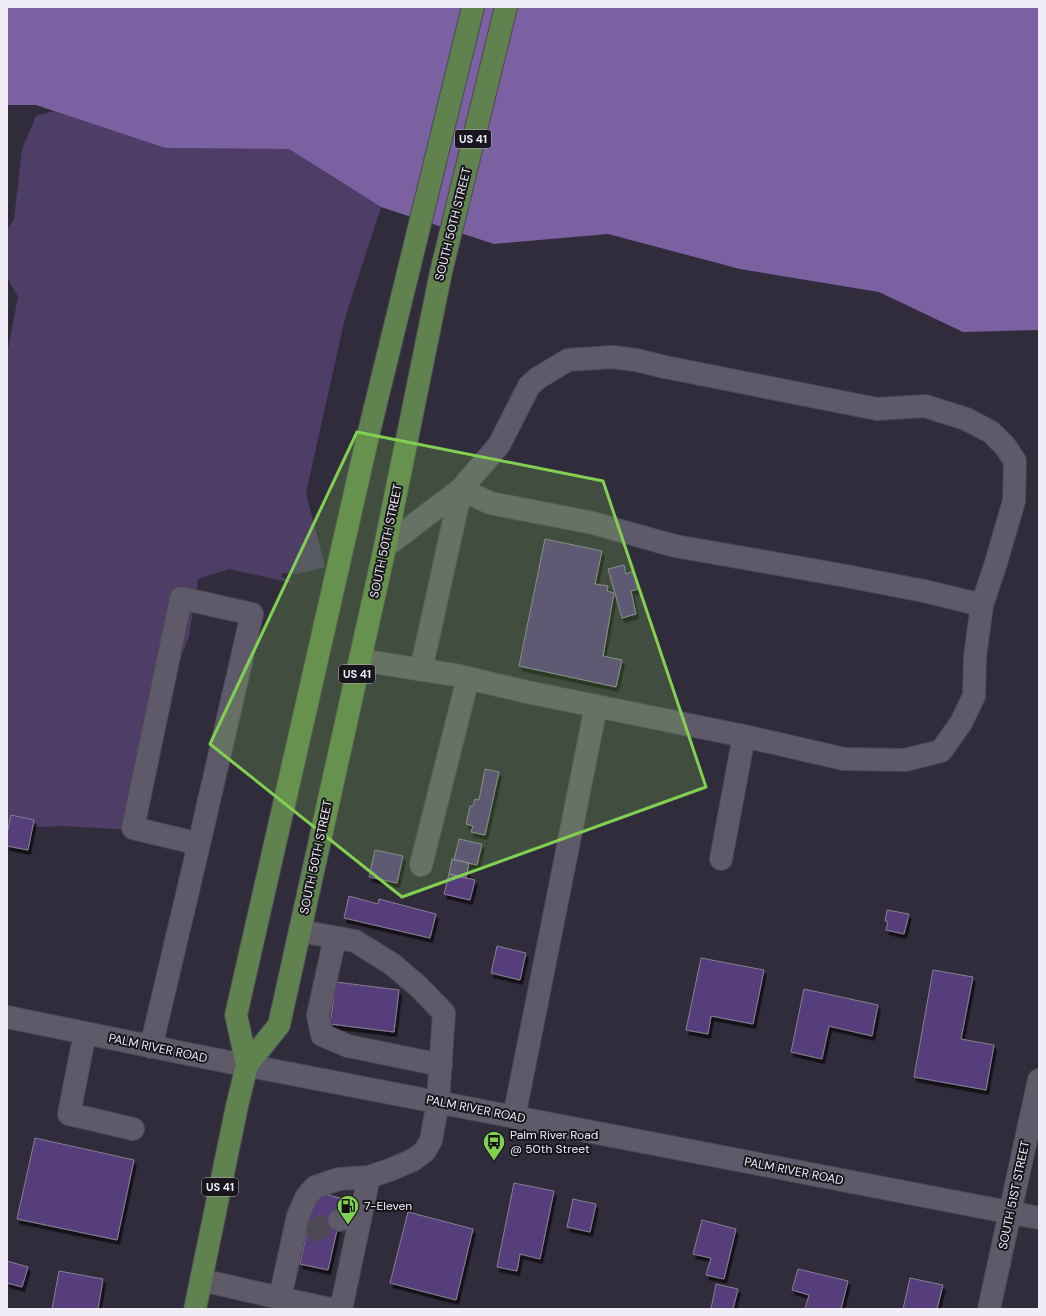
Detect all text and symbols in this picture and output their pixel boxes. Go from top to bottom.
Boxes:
road number: US 41 [455,130,491,148]
street label: SOUTH 50TH STREET [431,165,475,282]
street label: SOUTH 50TH STREET [366,482,406,600]
road number: US 41 [339,665,375,683]
street label: SOUTH 50TH STREET [296,798,336,916]
street label: PALM RIVER ROAD [107,1030,209,1066]
street label: PALM RIVER ROAD [425,1092,527,1126]
place label: Palm River Road @ 50th Street [510,1127,598,1157]
bus stop icon: Palm River Road @ 50th Street [481,1129,507,1162]
street label: SOUTH 51ST STREET [995,1139,1033,1251]
street label: PALM RIVER ROAD [743,1154,845,1188]
road number: US 41 [202,1178,238,1196]
fuel station icon: 7-Eleven [335,1193,361,1226]
place label: 7-Eleven [364,1198,412,1214]

